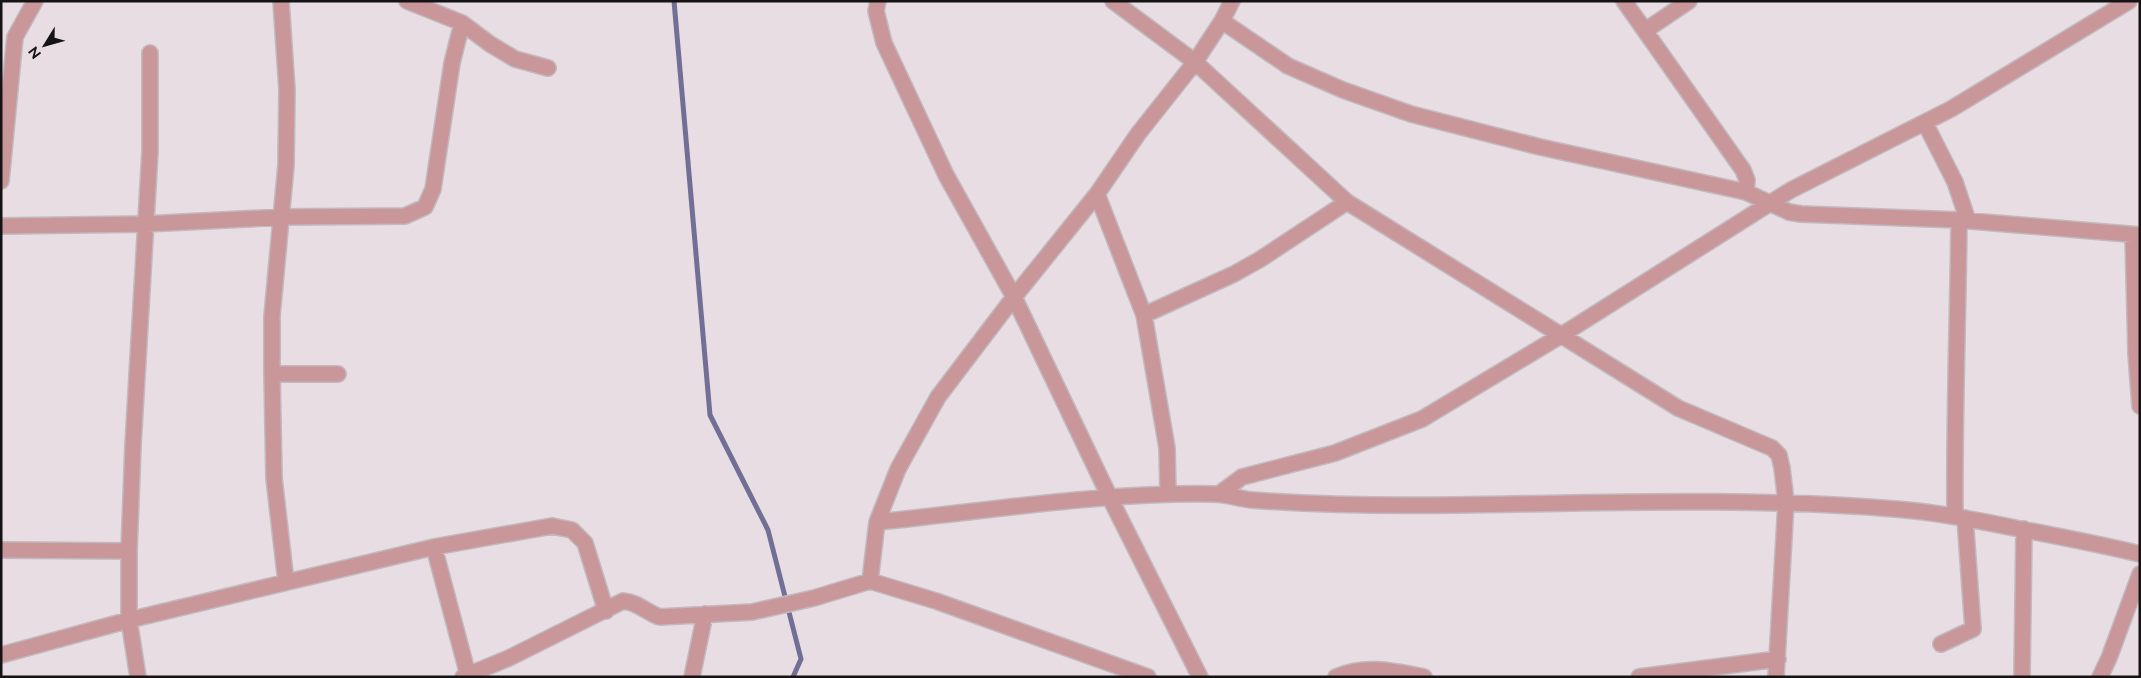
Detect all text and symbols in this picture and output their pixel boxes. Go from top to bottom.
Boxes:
north arrow [20,20,70,70]
text: N [25,44,44,62]

